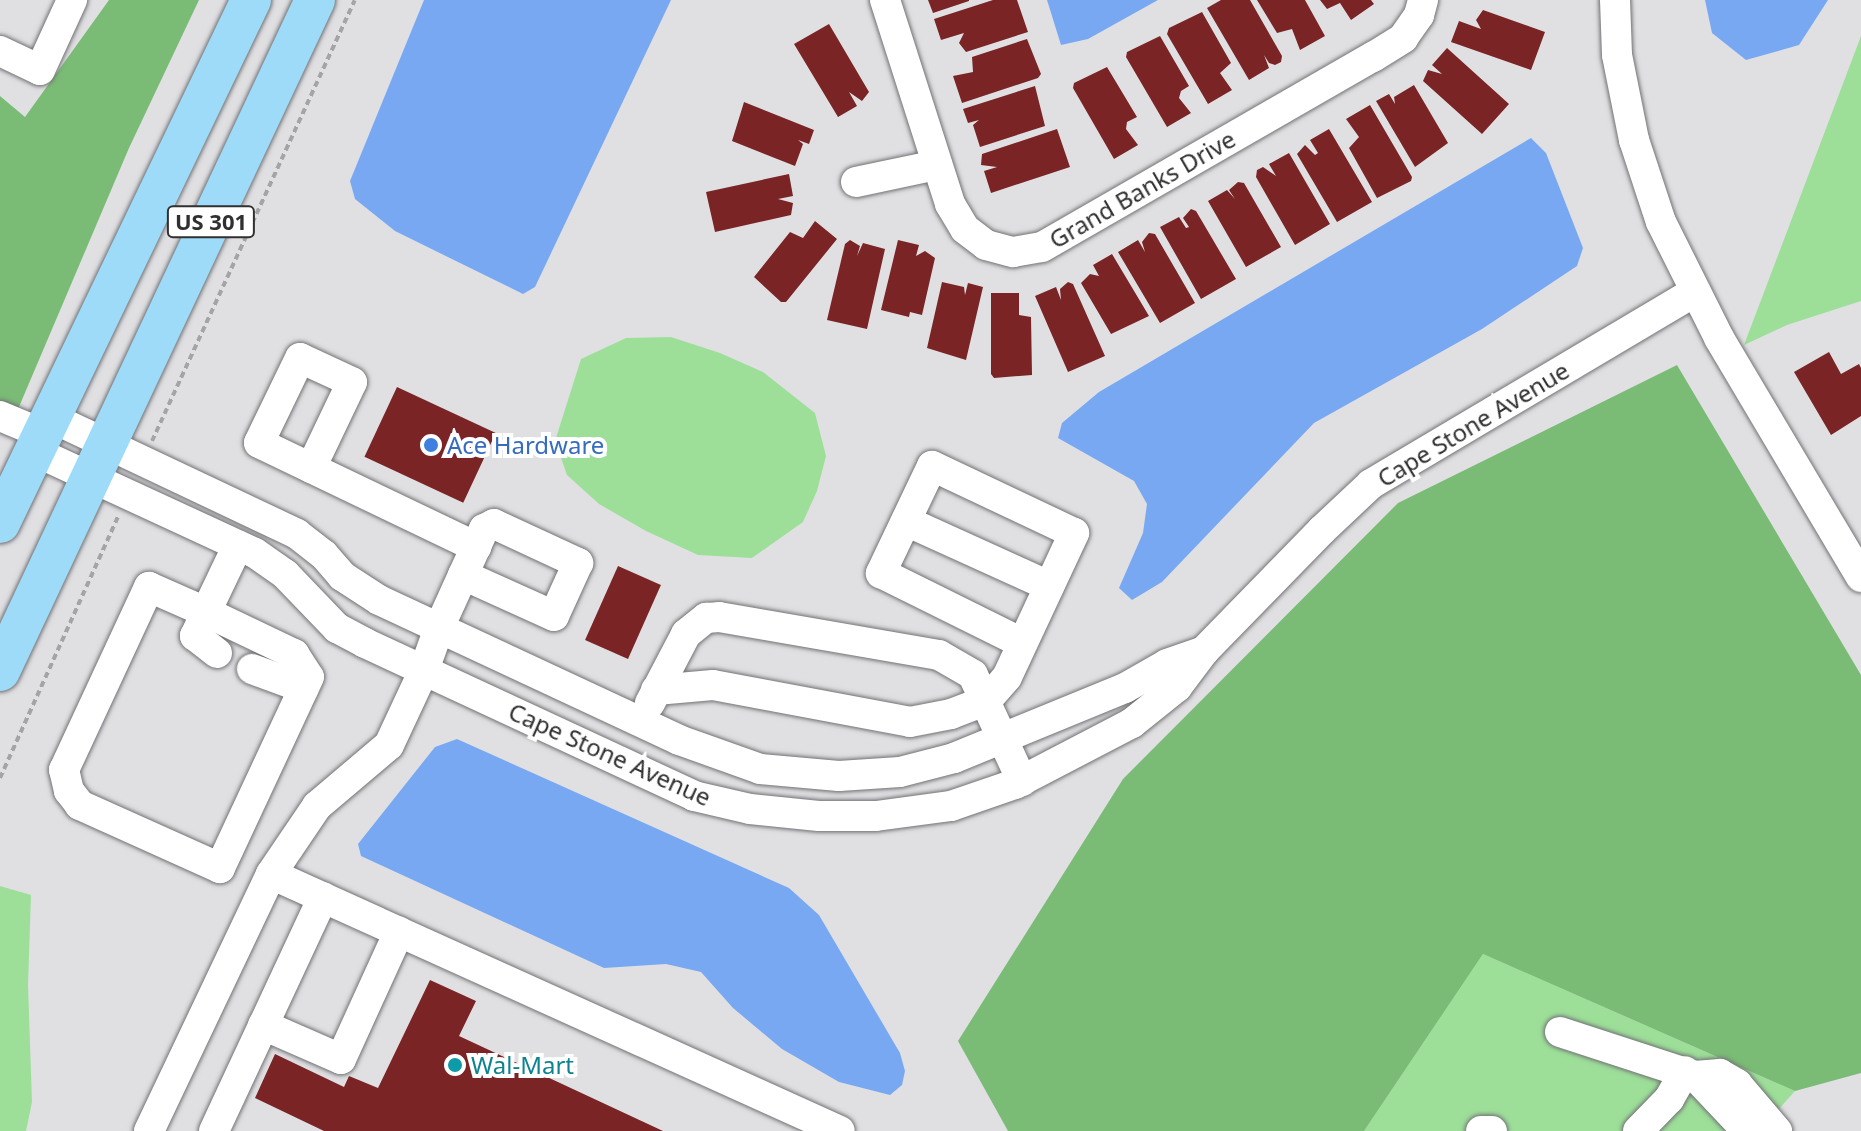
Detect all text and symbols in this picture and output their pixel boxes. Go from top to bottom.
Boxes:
street label: Grand Banks Drive [1044,124,1240,254]
road number: US 301 [165,204,257,240]
street label: Cape Stone Avenue [1372,355,1574,493]
place label: Ace Hardware [447,431,604,459]
marker: Ace Hardware [422,436,440,454]
street label: Cape Stone Avenue [504,696,716,812]
place label: Wal-Mart [471,1051,574,1079]
marker: Wal-Mart [446,1056,464,1074]

